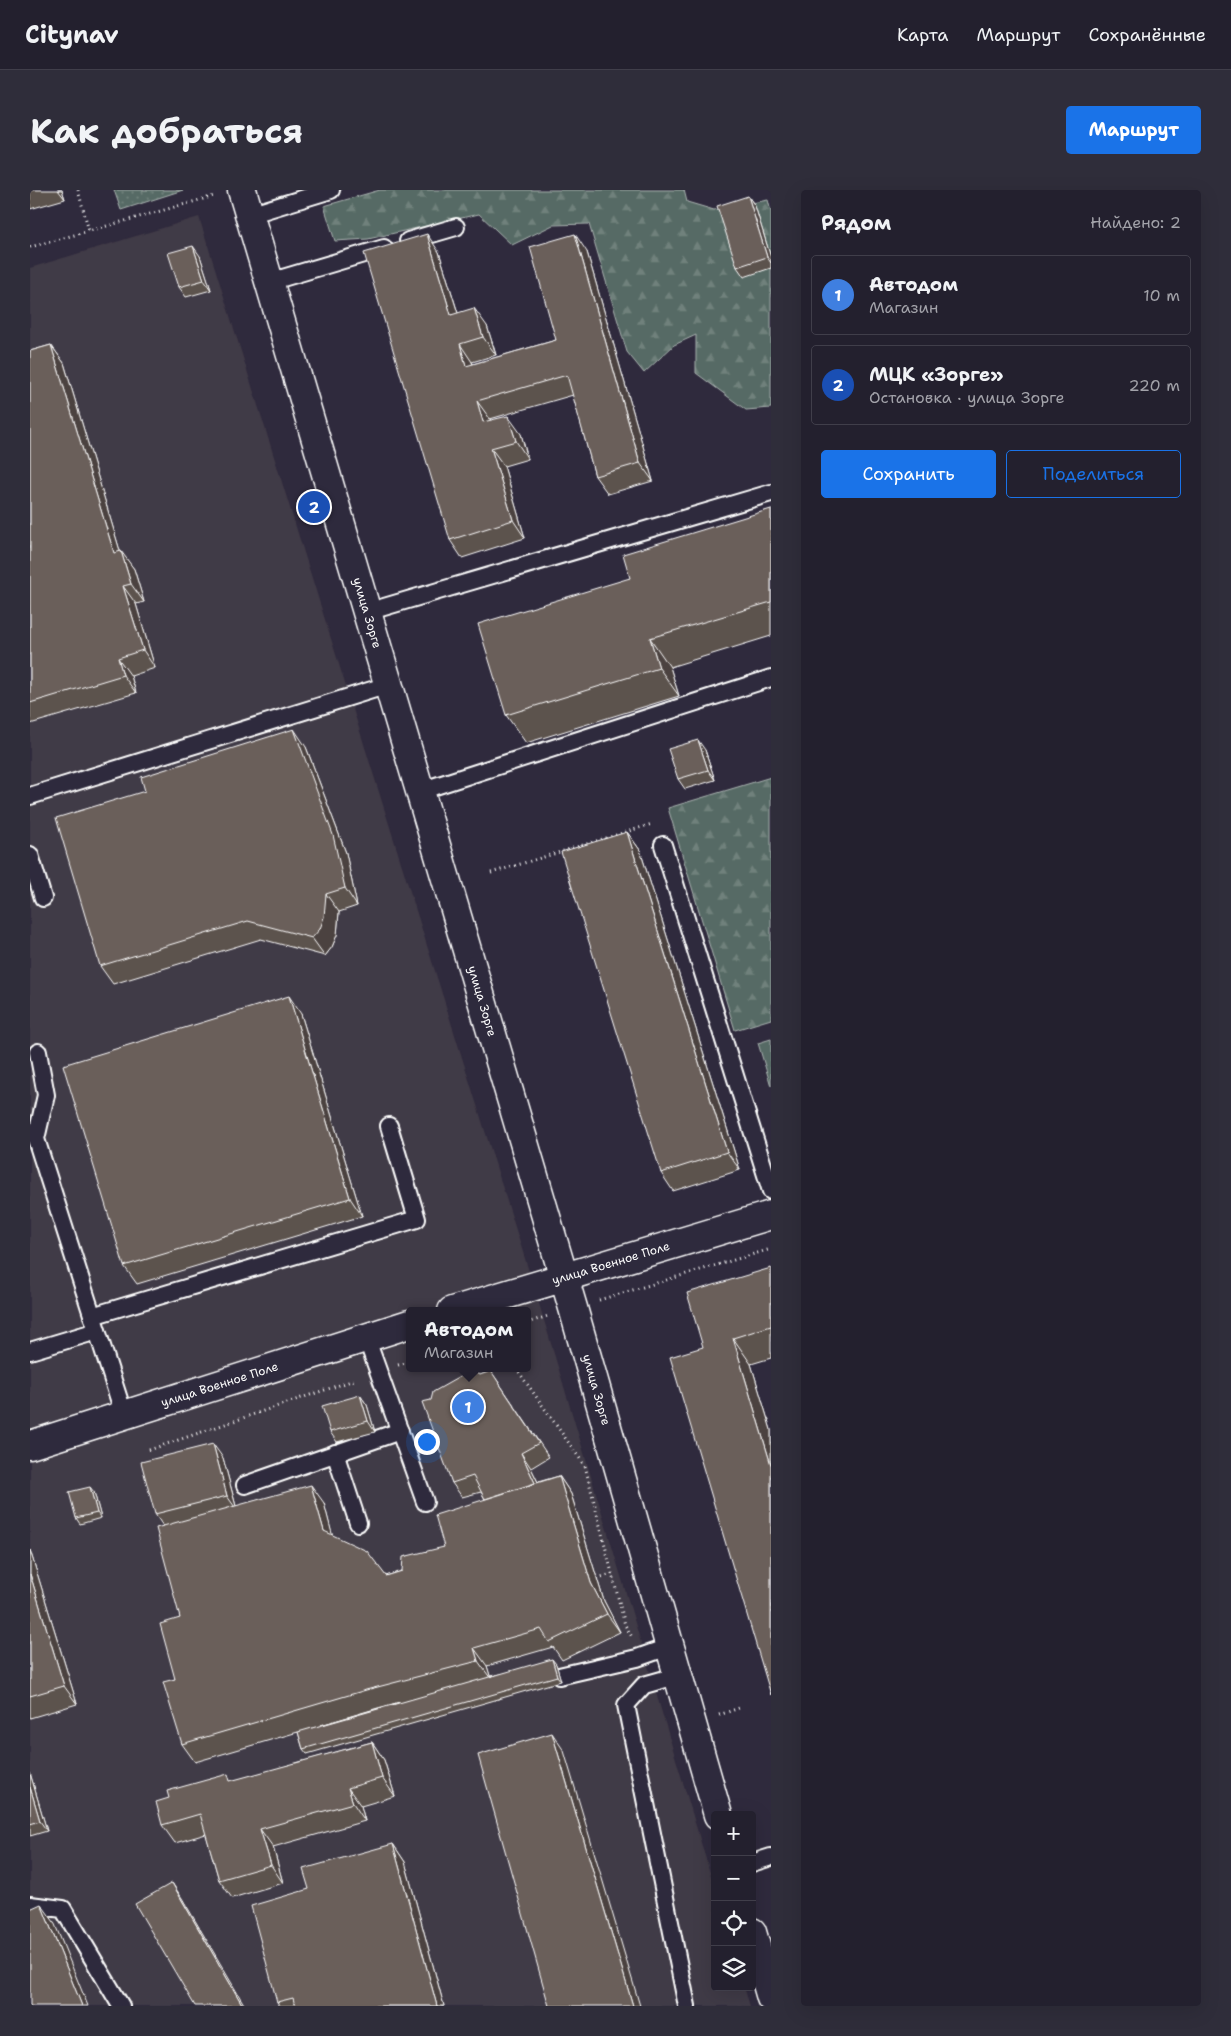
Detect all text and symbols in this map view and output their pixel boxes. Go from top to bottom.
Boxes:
text: Citynav [25,19,119,51]
text: Карта [897,23,948,47]
text: Маршрут [976,23,1060,47]
text: Сохранённые [1088,23,1206,47]
button: Маршрут [1066,106,1201,154]
text: Как добраться [30,107,303,154]
text: Рядом [821,209,891,237]
text: Найдено: 2 [1090,212,1181,233]
text: Автодом [869,272,958,297]
text: 1 [834,285,842,306]
text: 10 m [1143,285,1180,306]
text: Магазин [869,297,938,318]
text: МЦК «Зорге» [869,362,1003,387]
text: 2 [832,375,844,396]
text: 220 m [1128,375,1180,396]
text: Остановка · улица Зорге [869,387,1064,408]
button: Сохранить [821,450,996,498]
button: Поделиться [1006,450,1181,498]
pin: 2 [298,488,330,526]
street label: улица Зорге [349,576,385,650]
street label: улица Зорге [464,964,500,1039]
street label: улица Военное Поле [550,1238,672,1288]
popup [406,1307,531,1372]
text: Автодом [424,1317,513,1342]
text: Магазин [424,1342,493,1363]
street label: улица Зорге [579,1352,614,1427]
street label: улица Военное Поле [159,1358,280,1411]
pin: 1 [452,1388,484,1426]
your location [414,1429,440,1455]
map controls [711,1811,756,1991]
button: + [711,1811,756,1856]
button: − [711,1856,756,1901]
button: locate [711,1901,756,1946]
button: layers [711,1946,756,1991]

